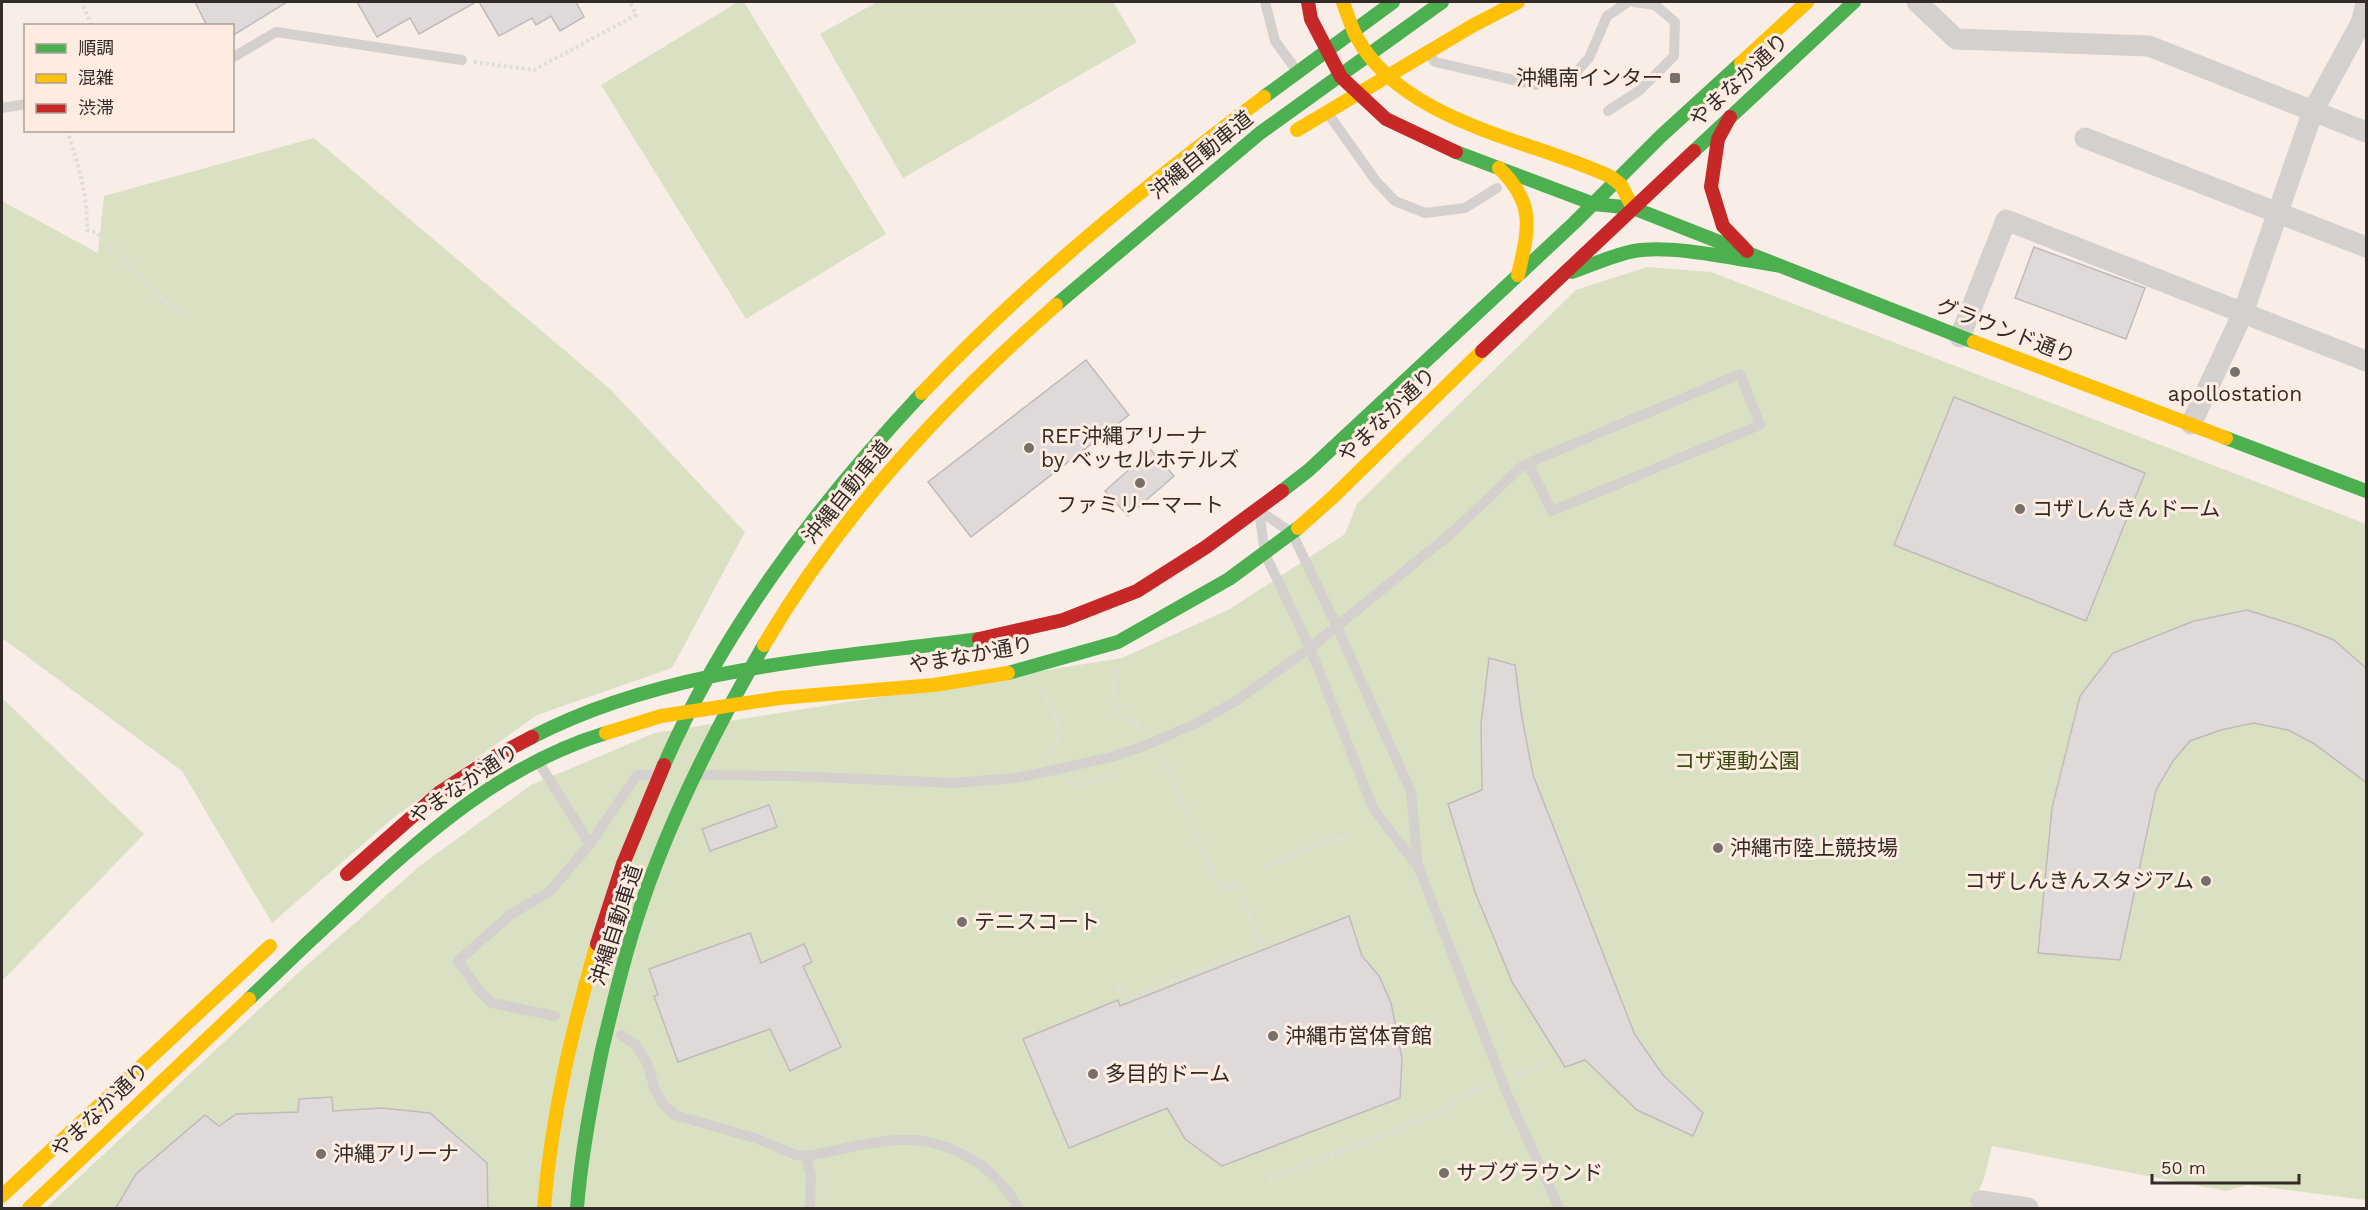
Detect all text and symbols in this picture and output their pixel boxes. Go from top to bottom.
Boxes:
legend [24,24,234,132]
street label: やまなか通り [1684,28,1793,132]
text: 順調 [78,37,114,58]
place label: 沖縄南インター [1516,65,1663,90]
text: 混雑 [78,67,114,88]
marker: 沖縄南インター [1668,71,1682,85]
text: 渋滞 [78,97,114,118]
street label: 沖縄自動車道 [1144,105,1258,204]
street label: グラウンド通り [1933,293,2079,369]
street label: やまなか通り [1333,362,1441,467]
marker: apollostation [2228,365,2242,379]
place label: apollostation [2168,381,2302,406]
place label: REF沖縄アリーナ by ベッセルホテルズ [1041,423,1239,472]
street label: 沖縄自動車道 [797,435,896,549]
marker: REF沖縄アリーナ by ベッセルホテルズ [1022,441,1036,455]
marker: ファミリーマート [1133,476,1147,490]
place label: ファミリーマート [1056,492,1224,517]
place label: コザしんきんドーム [2032,496,2220,521]
marker: コザしんきんドーム [2013,502,2027,516]
street label: やまなか通り [907,631,1035,678]
street label: やまなか通り [405,738,523,829]
park label: コザ運動公園 [1674,748,1800,773]
place label: 沖縄市陸上競技場 [1730,835,1898,860]
marker: 沖縄市陸上競技場 [1711,841,1725,855]
street label: 沖縄自動車道 [584,861,647,989]
place label: コザしんきんスタジアム [1964,868,2194,893]
marker: コザしんきんスタジアム [2199,874,2213,888]
place label: テニスコート [974,909,1100,934]
marker: テニスコート [955,915,969,929]
place label: 沖縄市営体育館 [1285,1023,1432,1048]
marker: 沖縄市営体育館 [1266,1029,1280,1043]
street label: やまなか通り [46,1057,154,1162]
place label: 多目的ドーム [1105,1061,1230,1086]
marker: 多目的ドーム [1086,1067,1100,1081]
place label: 沖縄アリーナ [333,1141,459,1166]
marker: 沖縄アリーナ [314,1147,328,1161]
scale bar [2152,1147,2299,1185]
text: 50 m [2161,1157,2206,1178]
place label: サブグラウンド [1456,1160,1603,1185]
marker: サブグラウンド [1437,1166,1451,1180]

